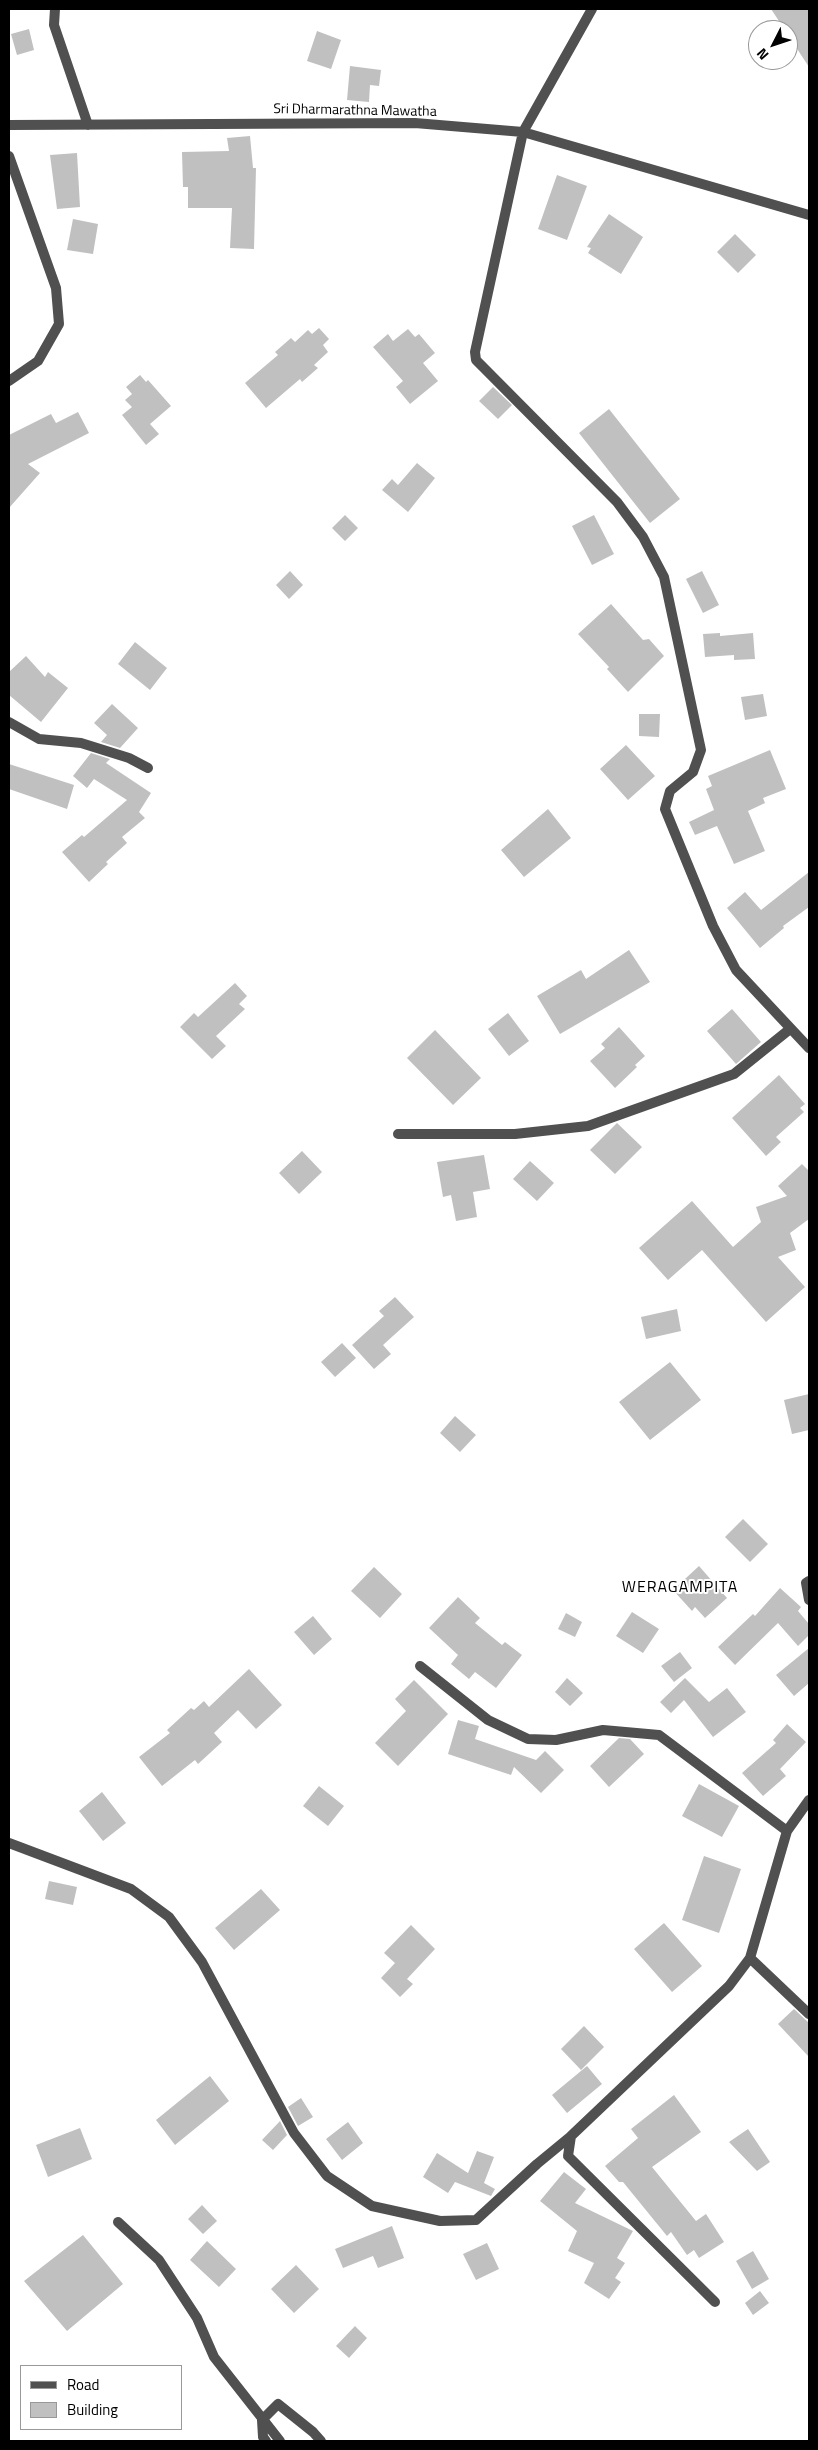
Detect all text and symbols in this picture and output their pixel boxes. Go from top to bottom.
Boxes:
north arrow [748,20,798,70]
text: N [751,44,773,65]
street label: Sri Dharmarathna Mawatha [273,101,437,121]
district label: WERAGAMPITA [620,1578,740,1598]
legend [20,2365,182,2430]
text: Road [67,2373,99,2396]
text: Building [67,2398,118,2421]

